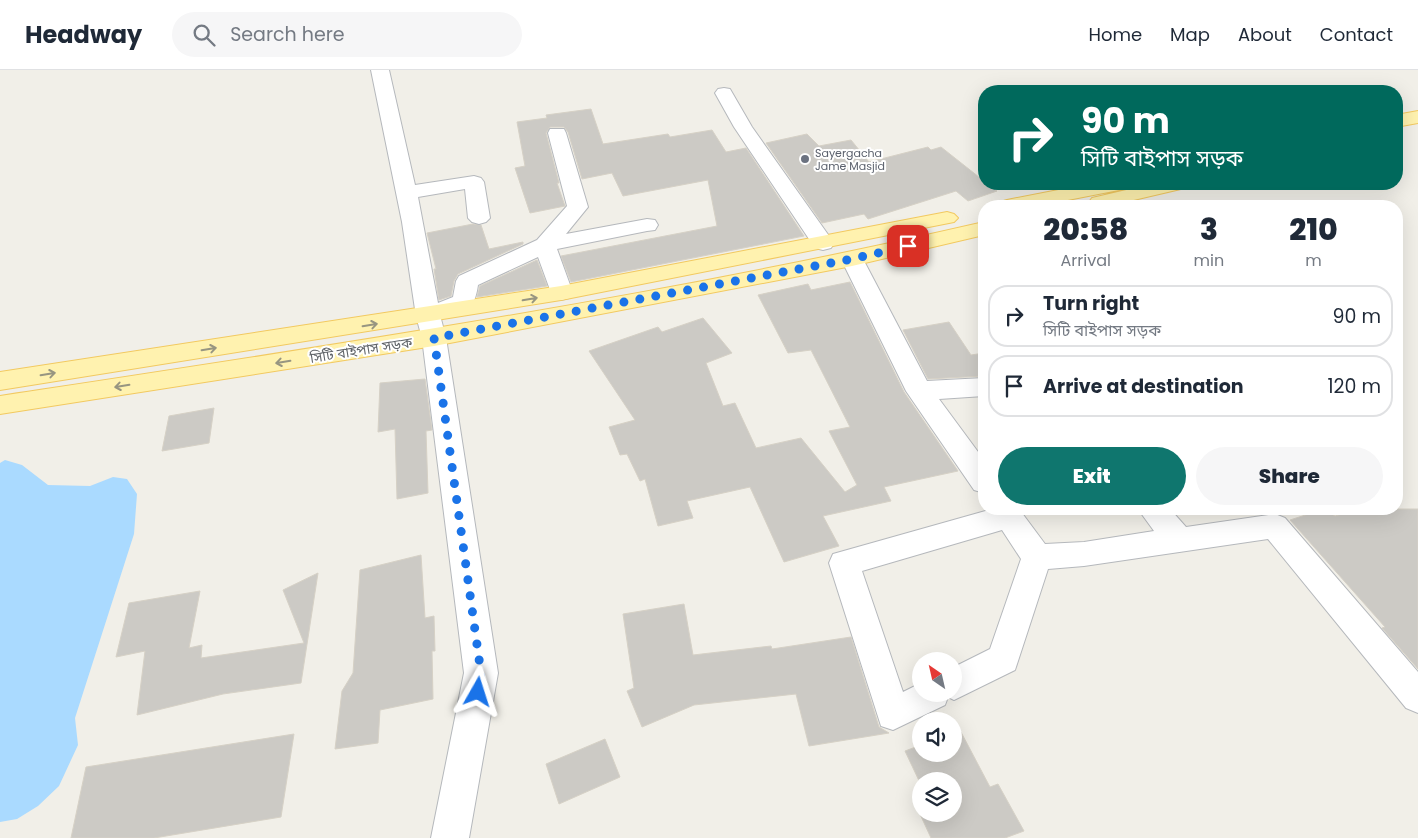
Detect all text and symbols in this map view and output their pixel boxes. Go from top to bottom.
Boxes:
search box [172,12,522,57]
text: Headway [25,18,142,51]
icon: search [190,21,218,49]
text: Search here [230,21,345,48]
text: Home [1088,22,1142,47]
text: Map [1170,22,1210,47]
text: About [1238,22,1292,47]
text: Contact [1320,22,1393,47]
text: 90 m [1081,96,1170,145]
icon: right [998,105,1063,170]
text: সিটি বাইপাস সড়ক [1081,143,1243,174]
place label: Sayergacha Jame Masjid [815,145,885,174]
marker: Sayergacha Jame Masjid [799,153,811,165]
text: 20:58 [1043,208,1128,251]
text: 3 [1200,208,1218,251]
text: 210 [1289,208,1338,251]
pin [887,225,929,267]
icon: arrive [894,232,922,260]
text: Arrival [1061,249,1111,272]
text: min [1194,249,1224,272]
text: m [1305,249,1322,272]
text: Turn right [1043,290,1139,317]
one-way arrow [522,293,538,303]
icon: right [1000,302,1028,330]
text: 90 m [1332,303,1381,330]
one-way arrow [361,319,377,329]
text: সিটি বাইপাস সড়ক [1043,319,1161,342]
street label: সিটি বাইপাস সড়ক [307,332,414,368]
one-way arrow [201,344,217,354]
one-way arrow [275,357,291,367]
one-way arrow [40,368,56,378]
icon: arrive [1000,372,1028,400]
text: Arrive at destination [1043,373,1244,400]
text: 120 m [1327,373,1381,400]
one-way arrow [114,382,130,392]
button: Exit [998,447,1186,505]
button: Share [1196,447,1383,505]
north arrow [912,652,962,702]
map controls [912,652,962,822]
position arrow [451,665,503,717]
button: sound [912,712,962,762]
button: layers [912,772,962,822]

